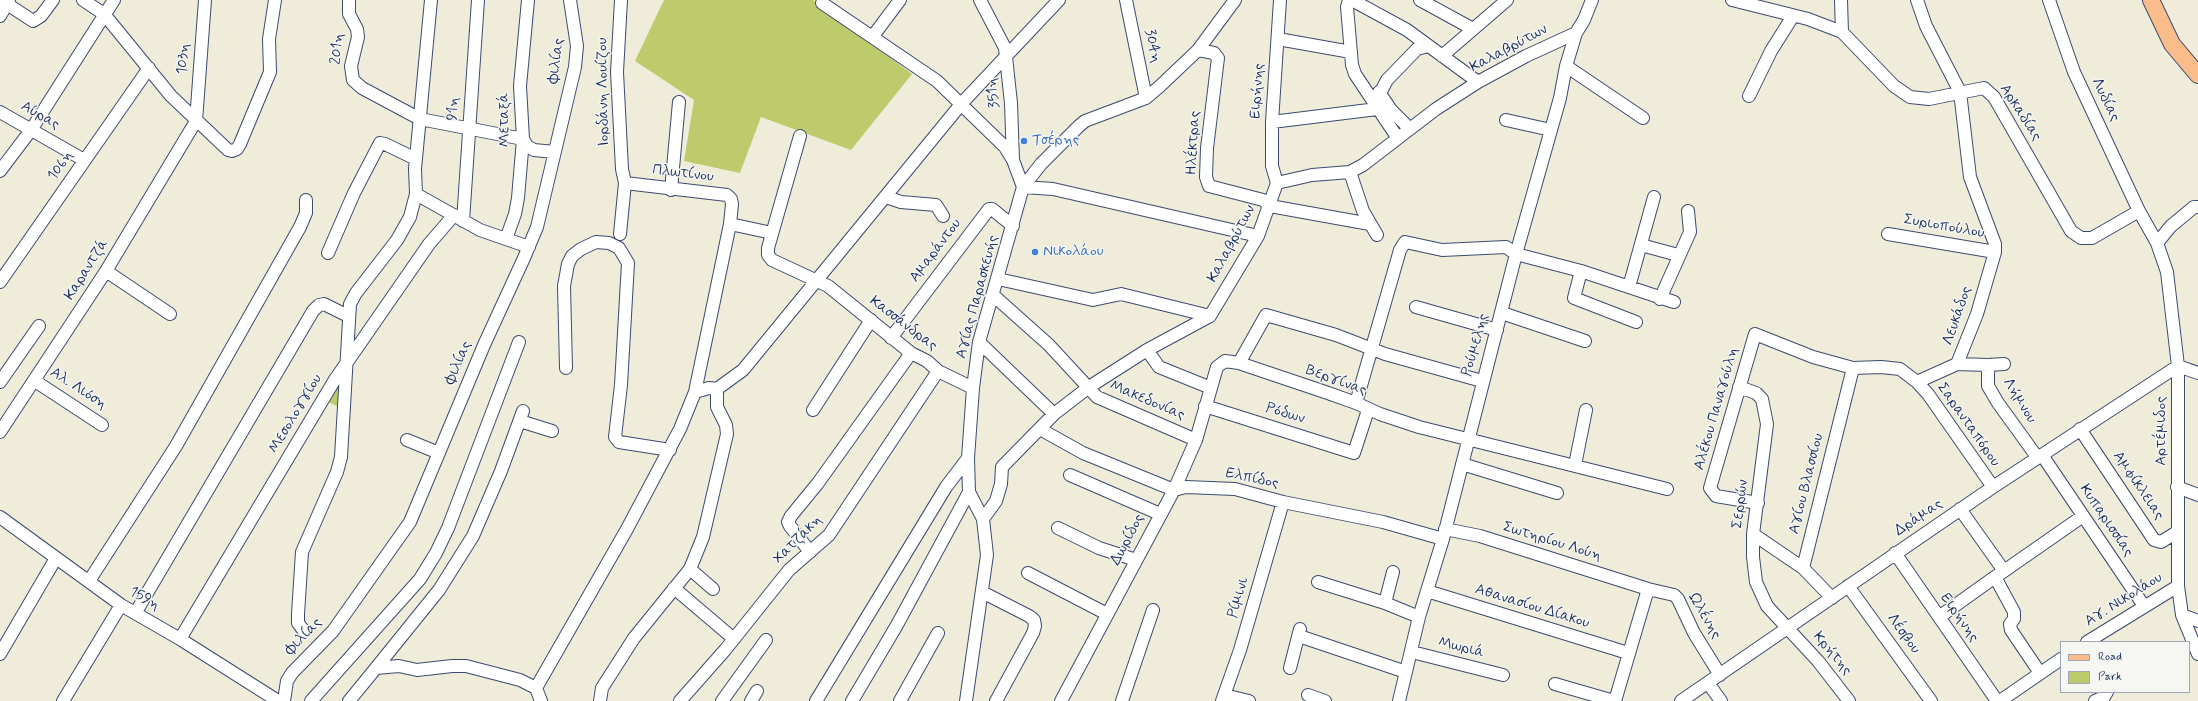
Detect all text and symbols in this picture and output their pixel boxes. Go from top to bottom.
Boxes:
street label: Καλαβρύτων [1467,21,1551,77]
street label: 304η [1140,27,1164,65]
street label: 201η [327,32,349,66]
street label: Φιλίας [545,37,569,85]
street label: Ιορδάνη Λουίζου [594,37,614,147]
street label: 103η [174,43,194,75]
street label: Ειρήνης [1247,63,1269,119]
street label: Λυδίας [2087,75,2123,125]
street label: 351η [984,77,1004,109]
street label: Αρκαδίας [1995,81,2045,145]
street label: Μεταξά [496,93,514,147]
street label: 91η [444,97,464,121]
street label: Αύρας [17,98,63,134]
street label: Ηλέκτρας [1183,110,1205,176]
place label: Τσέρης [1032,132,1079,150]
marker: Τσέρης [1019,136,1029,146]
street label: 106η [44,148,78,184]
street label: Πλωτίνου [651,161,715,187]
street label: Καλαβρύτων [1204,202,1260,286]
street label: Συριοπούλου [1902,211,1986,243]
street label: Αμαράντου [906,216,966,286]
street label: Αγίας Παρασκευής [953,233,1003,361]
street label: Καραντζά [61,236,113,304]
place label: Νικολάου [1043,243,1103,261]
marker: Νικολάου [1030,247,1040,257]
street label: Λευκάδος [1939,284,1977,348]
street label: Κασσάνδρας [866,293,940,355]
street label: Ρούμελης [1458,311,1494,379]
street label: Φιλίας [442,339,476,387]
street label: Αλέκου Παναγούλη [1691,346,1743,472]
street label: Βεργίνας [1303,362,1369,400]
street label: Αλ. Λιόση [46,364,110,414]
street label: Μεσολογγίου [265,371,327,457]
street label: Λήμνου [1998,375,2040,427]
street label: Μακεδονίας [1107,377,1187,425]
street label: Σαρανταπόρου [1933,380,2003,470]
street label: Αρτέμιδος [2153,396,2171,466]
street label: Ρόδων [1263,400,1307,428]
street label: Αγίου Βλασσίου [1786,432,1828,536]
street label: Αμφίκλειας [2109,448,2167,524]
street label: Ελπίδος [1224,465,1280,493]
street label: Σερρών [1729,478,1753,530]
street label: Κυπαρισσίας [2075,481,2137,561]
street label: Δράμας [1892,495,1946,541]
street label: Δωρίδος [1107,511,1149,569]
street label: Χατζάκη [770,512,826,568]
street label: Σωτηρίου Λούη [1501,518,1603,566]
street label: Αγ. Νικολάου [2082,569,2166,631]
street label: Ρίμινι [1225,576,1253,620]
street label: Αθανασίου Δίακου [1472,581,1592,633]
street label: 159η [125,583,163,615]
street label: Ωλένης [1684,589,1724,643]
street label: Ειρήνης [1936,590,1982,646]
street label: Λέσβου [1882,610,1924,658]
street label: Φιλίας [282,614,326,660]
street label: Κρήτης [1809,629,1855,679]
street label: Μωριά [1436,634,1486,662]
legend [2060,641,2190,693]
text: Road [2098,649,2122,665]
text: Park [2098,669,2122,685]

